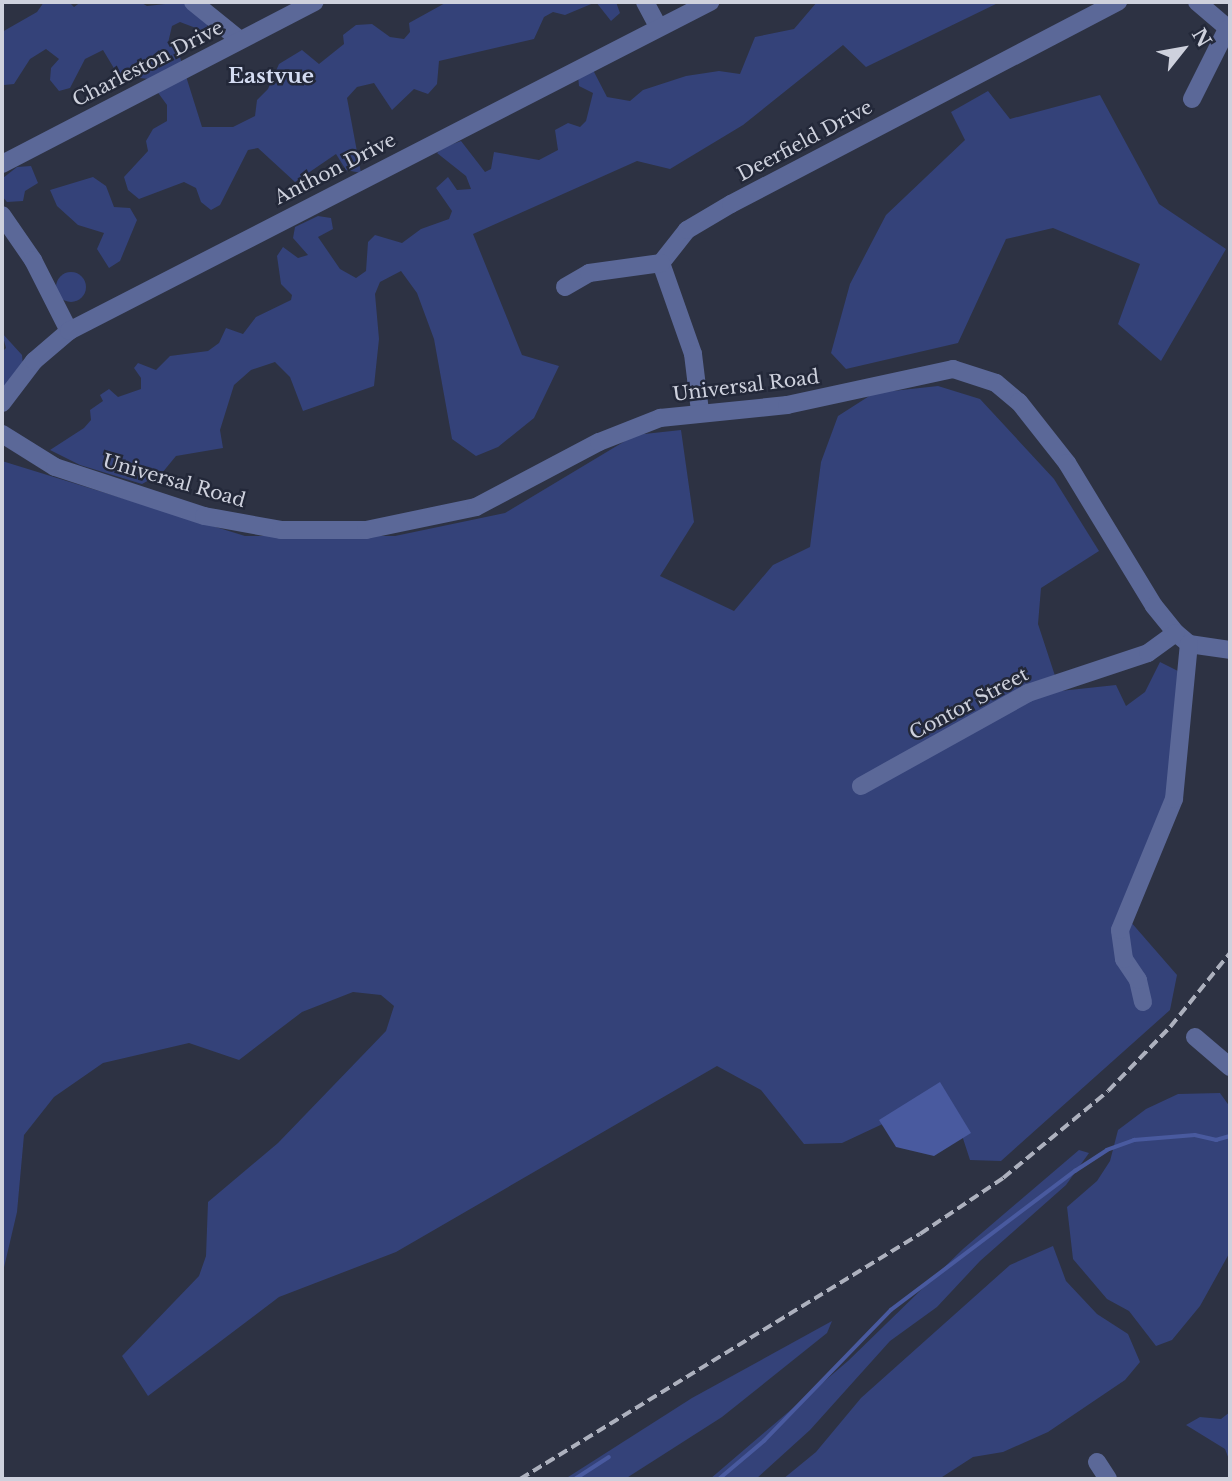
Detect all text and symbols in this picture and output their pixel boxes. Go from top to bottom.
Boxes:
north arrow [1148,14,1218,84]
street label: Charleston Drive [69,16,227,112]
text: N [1187,24,1216,52]
district label: Eastvue [228,63,314,89]
street label: Deerfield Drive [734,96,876,186]
street label: Anthon Drive [270,129,400,209]
street label: Universal Road [671,366,821,406]
street label: Universal Road [100,450,248,512]
street label: Contor Street [905,663,1033,745]

